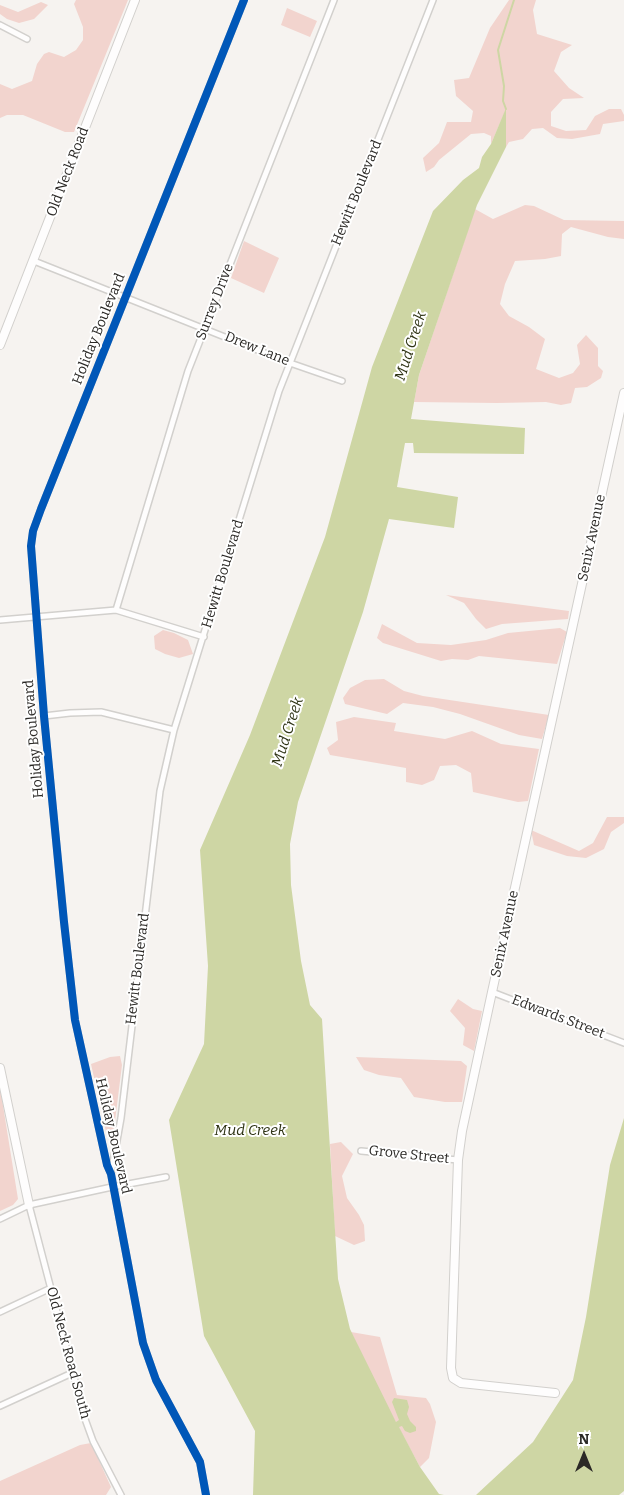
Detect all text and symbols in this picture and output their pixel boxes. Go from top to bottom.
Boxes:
street label: Old Neck Road [43,125,93,219]
street label: Hewitt Boulevard [328,138,386,248]
street label: Surrey Drive [193,261,237,343]
street label: Holiday Boulevard [69,271,129,387]
water label: Mud Creek [391,309,431,383]
street label: Drew Lane [222,328,292,370]
street label: Senix Avenue [575,493,609,583]
street label: Hewitt Boulevard [199,518,247,630]
street label: Holiday Boulevard [20,679,48,799]
water label: Mud Creek [268,695,308,769]
street label: Senix Avenue [488,889,522,979]
street label: Hewitt Boulevard [123,912,153,1026]
street label: Edwards Street [509,992,607,1042]
street label: Holiday Boulevard [91,1076,135,1196]
water label: Mud Creek [214,1122,286,1140]
street label: Grove Street [368,1142,450,1168]
street label: Old Neck Road South [42,1285,94,1421]
north arrow [559,1430,609,1480]
text: N [579,1431,589,1448]

